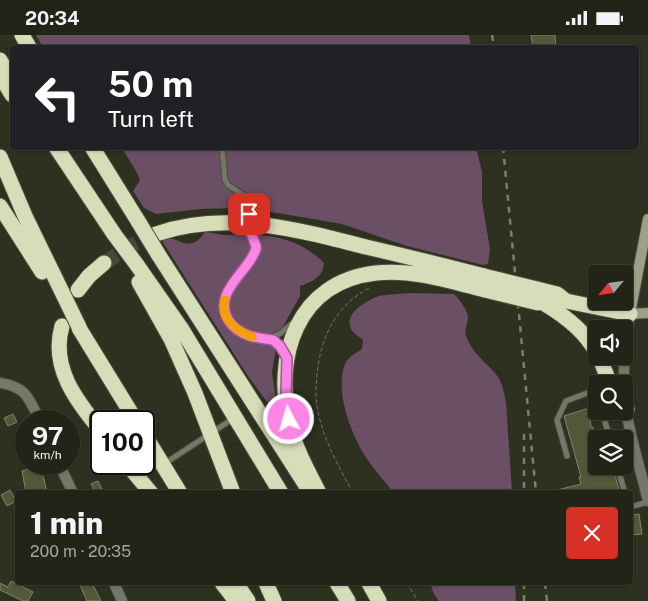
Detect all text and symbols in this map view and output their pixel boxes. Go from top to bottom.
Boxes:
text: 20:34 [25,7,79,29]
text: 50 m [108,64,193,105]
icon: left [25,65,90,130]
text: Turn left [108,106,194,132]
pin [228,193,270,235]
icon: arrive [235,200,263,228]
north arrow [588,265,632,310]
map controls [588,265,633,475]
button: sound [588,320,633,365]
button: search [588,375,633,420]
position arrow [262,392,314,444]
speed limit sign: 100 [90,410,155,475]
text: 97 [32,421,63,451]
button: layers [588,430,633,475]
text: km/h [33,448,62,462]
text: 1 min [30,505,103,541]
button: close [566,507,618,559]
text: 200 m · 20:35 [30,542,131,561]

